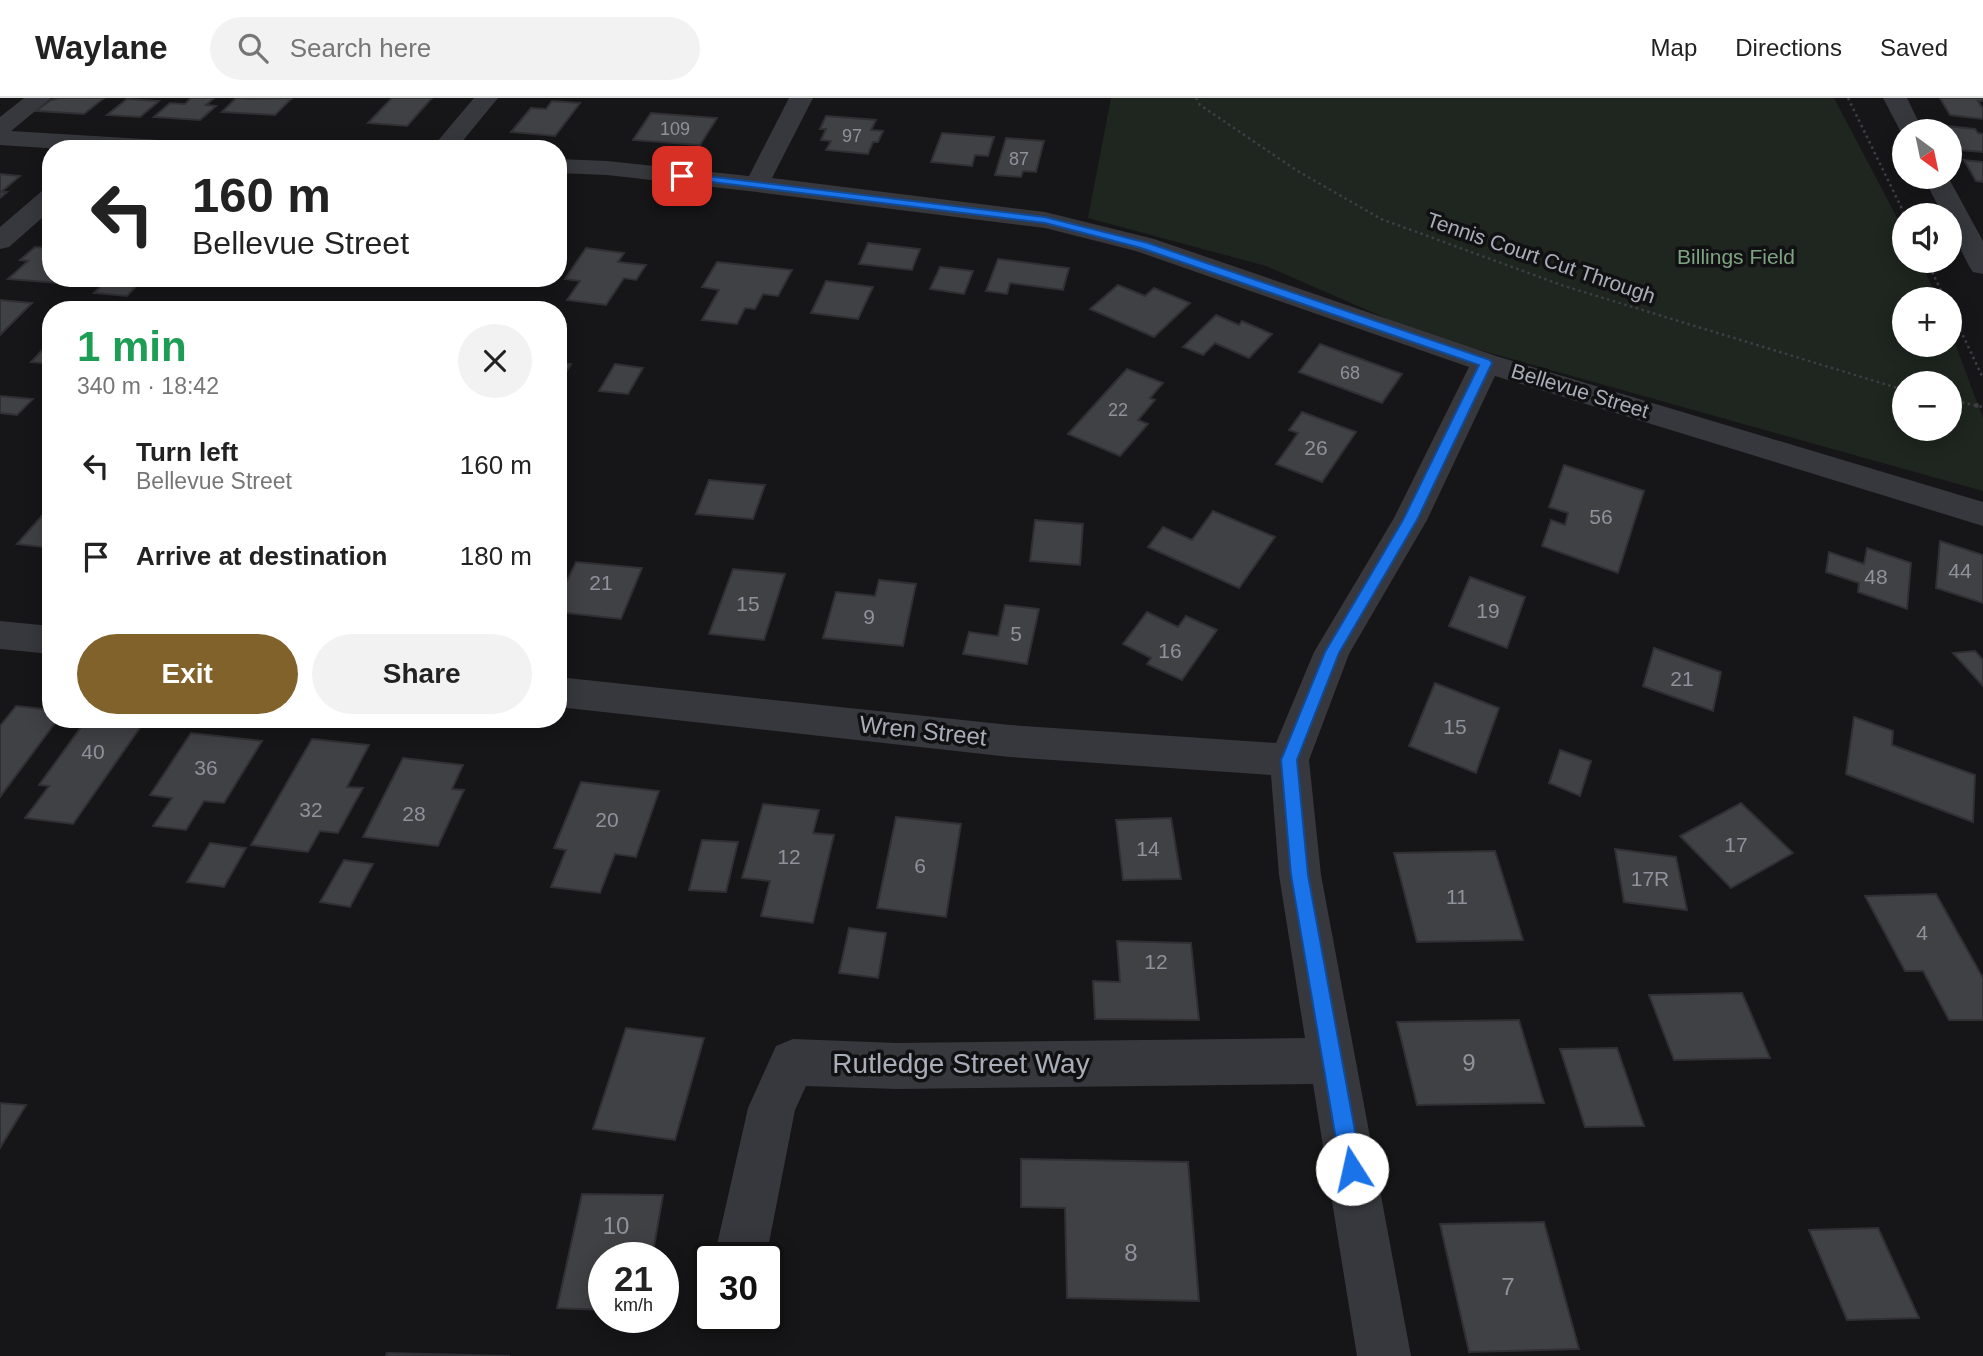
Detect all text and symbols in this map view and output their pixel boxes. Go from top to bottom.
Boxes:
search box [210,17,700,80]
text: Waylane [35,29,168,66]
icon: search [234,29,272,67]
text: Search here [290,33,431,63]
text: Map [1651,34,1697,61]
text: Directions [1735,34,1842,61]
text: Saved [1880,34,1948,61]
house number: 109 [660,119,690,139]
north arrow [1892,119,1962,189]
map controls [1892,119,1962,441]
house number: 97 [842,126,862,146]
pin [652,146,712,206]
house number: 87 [1009,149,1029,169]
icon: arrive [663,157,701,195]
icon: left [77,168,168,259]
text: 160 m [192,168,331,222]
button: sound [1892,203,1962,273]
street label: Tennis Court Cut Through [1424,208,1658,307]
text: Bellevue Street [192,225,409,261]
park label: Billings Field [1677,245,1795,268]
button: + [1892,287,1962,357]
text: 1 min [77,323,187,370]
button: close [458,324,532,398]
street label: Bellevue Street [1509,359,1652,422]
house number: 68 [1340,363,1360,383]
button: − [1892,371,1962,441]
text: 340 m · 18:42 [77,373,219,399]
house number: 22 [1108,400,1128,420]
house number: 26 [1304,436,1328,459]
text: Turn left [136,437,238,467]
icon: left [77,447,115,485]
text: 160 m [460,450,532,480]
text: Bellevue Street [136,468,292,494]
house number: 56 [1589,505,1613,528]
icon: arrive [77,538,115,576]
text: Arrive at destination [136,541,387,571]
text: 180 m [460,541,532,571]
house number: 44 [1948,559,1972,582]
house number: 48 [1864,565,1888,588]
house number: 21 [589,571,613,594]
house number: 15 [736,592,760,615]
house number: 19 [1476,599,1500,622]
house number: 9 [863,605,875,628]
house number: 5 [1010,622,1022,645]
button: Exit [77,634,298,714]
button: Share [312,634,532,714]
house number: 16 [1158,639,1182,662]
house number: 21 [1670,667,1694,690]
street label: Wren Street [858,710,988,751]
house number: 15 [1443,715,1467,738]
house number: 40 [81,740,105,763]
house number: 36 [194,756,218,779]
house number: 32 [299,798,323,821]
house number: 28 [402,802,426,825]
house number: 20 [595,808,619,831]
house number: 17 [1724,833,1748,856]
house number: 14 [1136,837,1160,860]
house number: 12 [777,845,801,868]
house number: 6 [914,854,926,877]
house number: 17R [1631,867,1669,890]
house number: 11 [1446,885,1468,908]
house number: 4 [1916,921,1928,944]
house number: 12 [1144,950,1168,973]
street label: Rutledge Street Way [832,1048,1090,1079]
house number: 9 [1462,1049,1476,1076]
position arrow [1315,1132,1389,1206]
house number: 10 [603,1212,629,1239]
house number: 8 [1124,1239,1138,1266]
speed limit sign: 30 [693,1242,784,1333]
text: 21 [614,1259,653,1298]
house number: 7 [1501,1273,1515,1300]
text: km/h [614,1295,653,1315]

